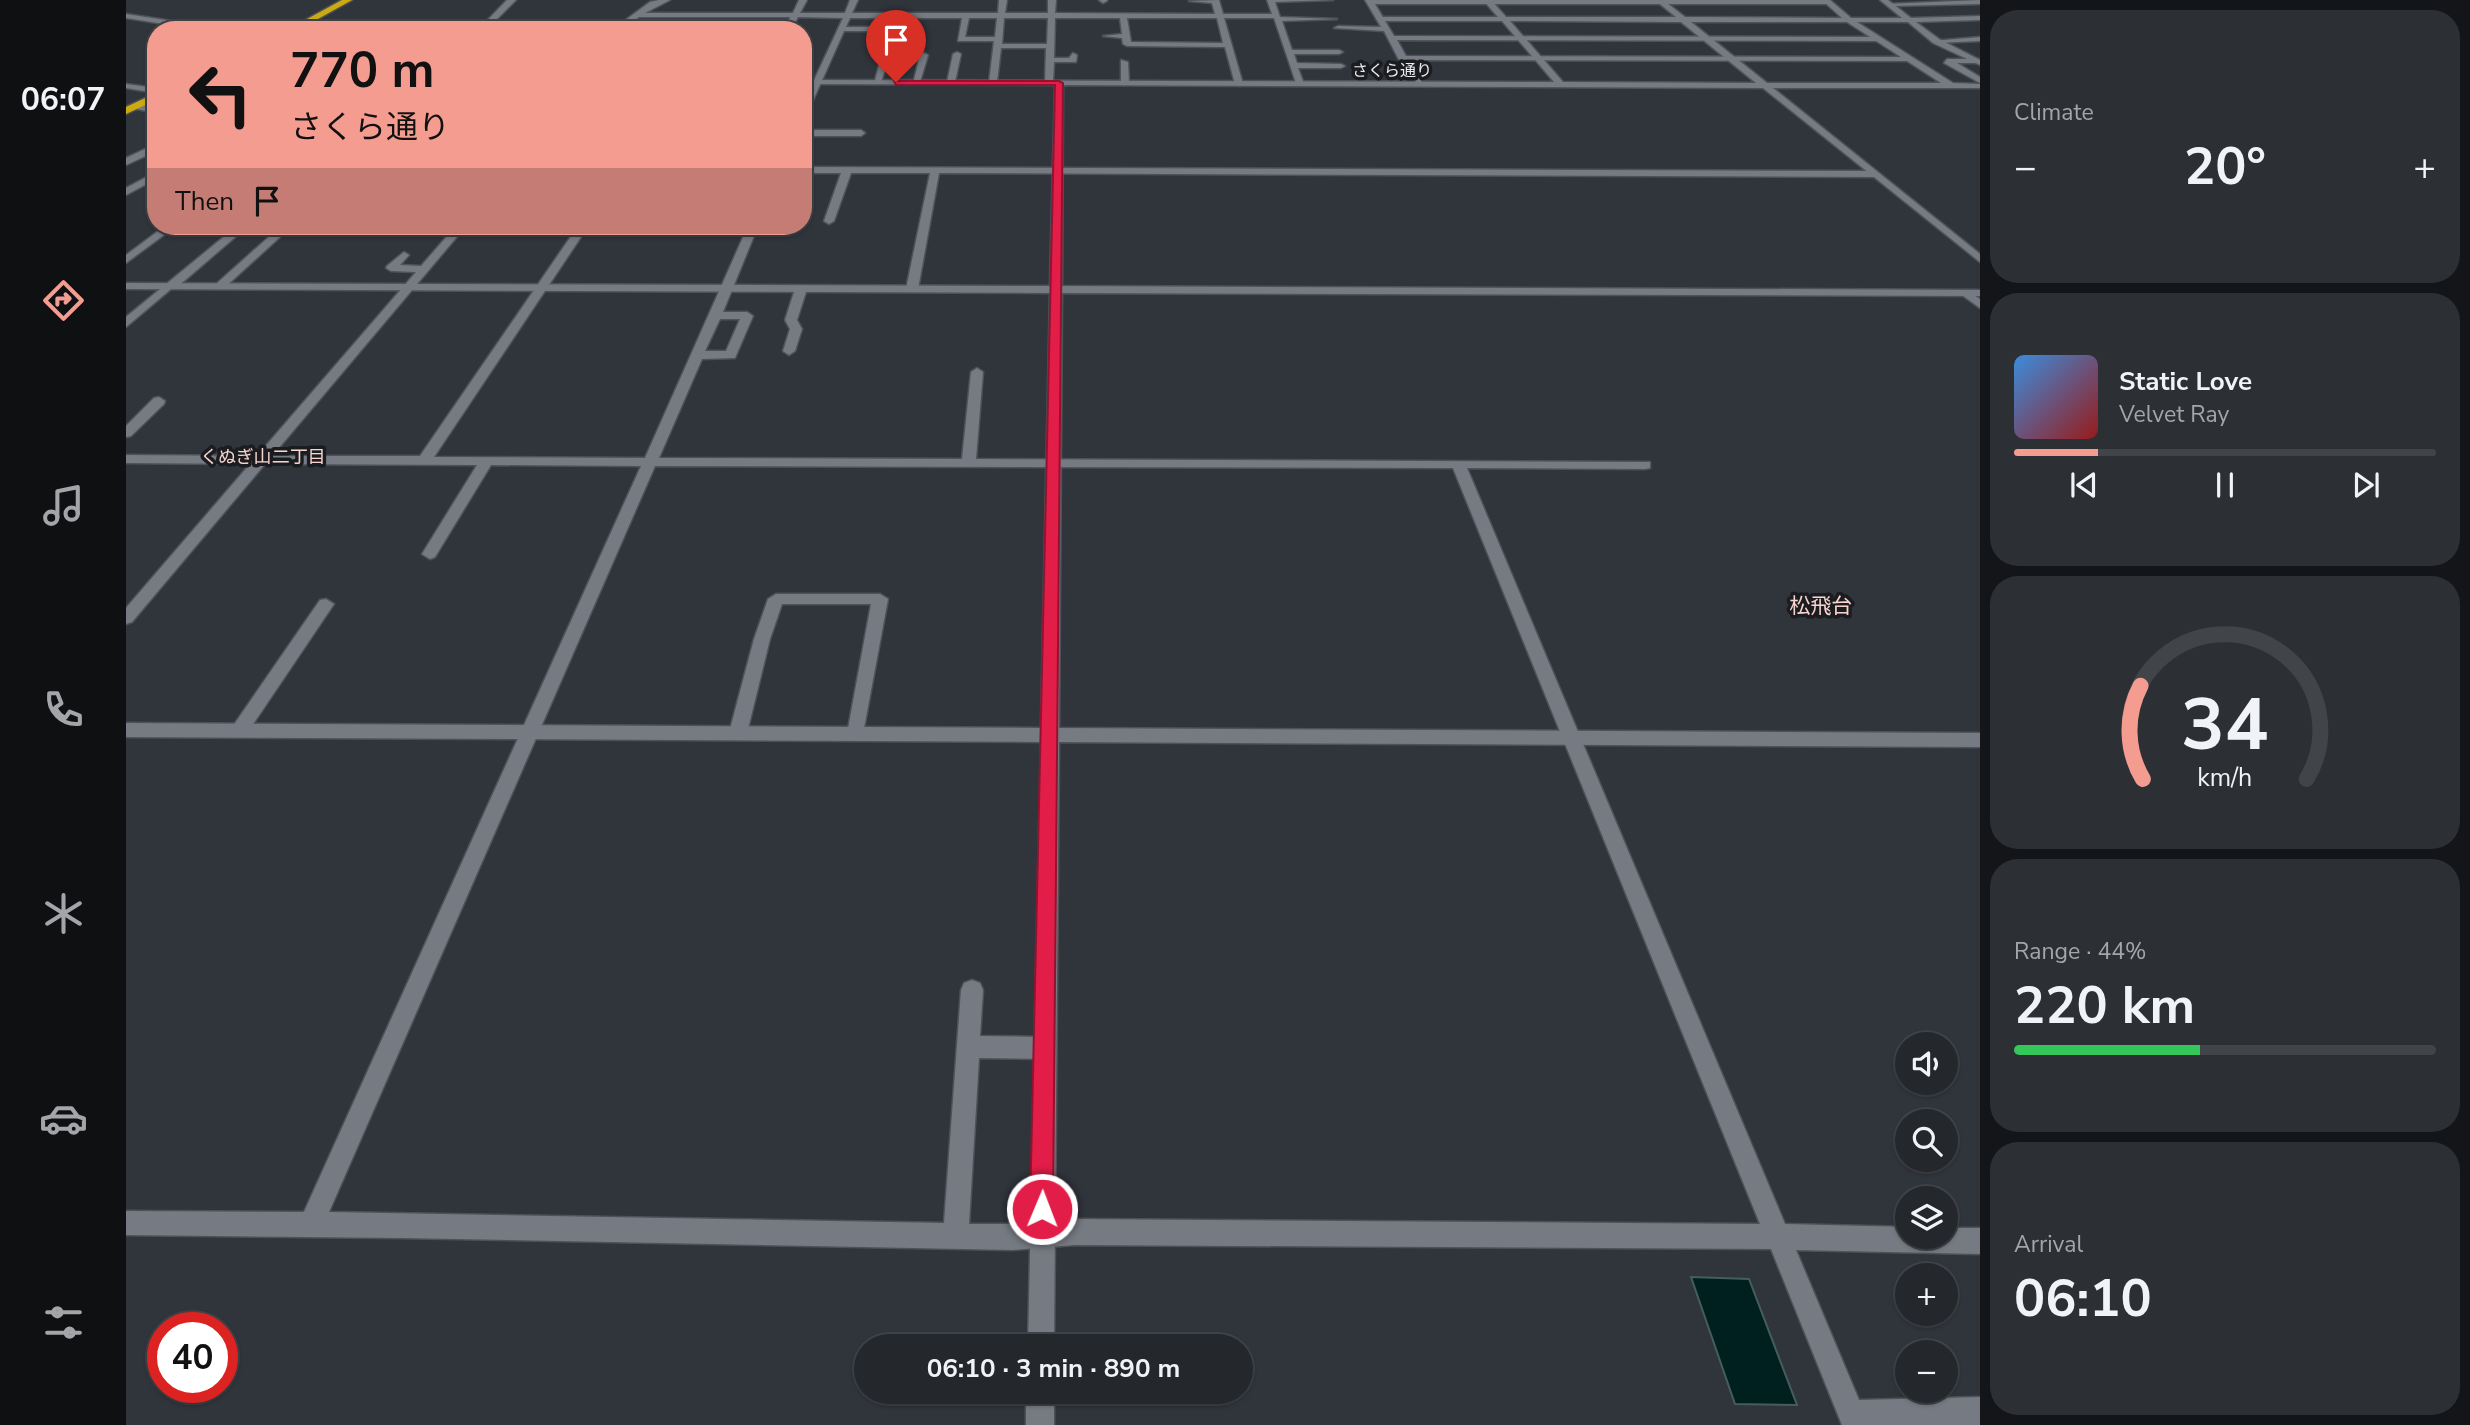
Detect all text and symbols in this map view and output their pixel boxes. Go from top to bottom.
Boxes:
pin [866,10,926,82]
icon: arrive [877,21,915,59]
text: 770 m [290,37,434,104]
icon: left [175,49,266,140]
street label: さくら通り [1352,60,1432,82]
text: 06:07 [21,78,105,121]
text: Climate [2014,97,2094,128]
text: さくら通り [290,106,450,149]
text: 20° [2184,131,2266,202]
text: − [2014,142,2037,193]
text: + [2413,142,2436,193]
icon: arrive [248,182,286,220]
text: Then [175,184,234,219]
icon: directions [39,276,88,325]
text: Static Love [2119,364,2252,399]
text: Velvet Ray [2119,399,2229,430]
district label: くぬぎ山二丁目 [200,445,326,469]
icon: previous [2065,466,2103,504]
icon: pause [2206,466,2244,504]
icon: next [2347,466,2385,504]
icon: music [39,481,88,530]
district label: 松飛台 [1790,592,1853,620]
text: 34 [2181,675,2269,775]
icon: phone [39,685,88,734]
text: km/h [2197,760,2253,794]
icon: climate [39,889,88,938]
text: Range · 44% [2014,936,2146,967]
text: 220 km [2014,970,2195,1041]
map controls [1895,1032,1958,1403]
button: sound [1895,1032,1958,1095]
icon: car [39,1094,88,1143]
button: search [1895,1109,1958,1172]
position arrow [1005,1172,1079,1246]
button: layers [1895,1186,1958,1249]
text: Arrival [2014,1229,2083,1260]
button: + [1895,1263,1958,1326]
text: 06:10 [2014,1263,2152,1334]
icon: filters [39,1298,88,1347]
speed limit sign: 40 [147,1312,238,1403]
button: − [1895,1340,1958,1403]
text: 06:10 · 3 min · 890 m [927,1351,1180,1386]

